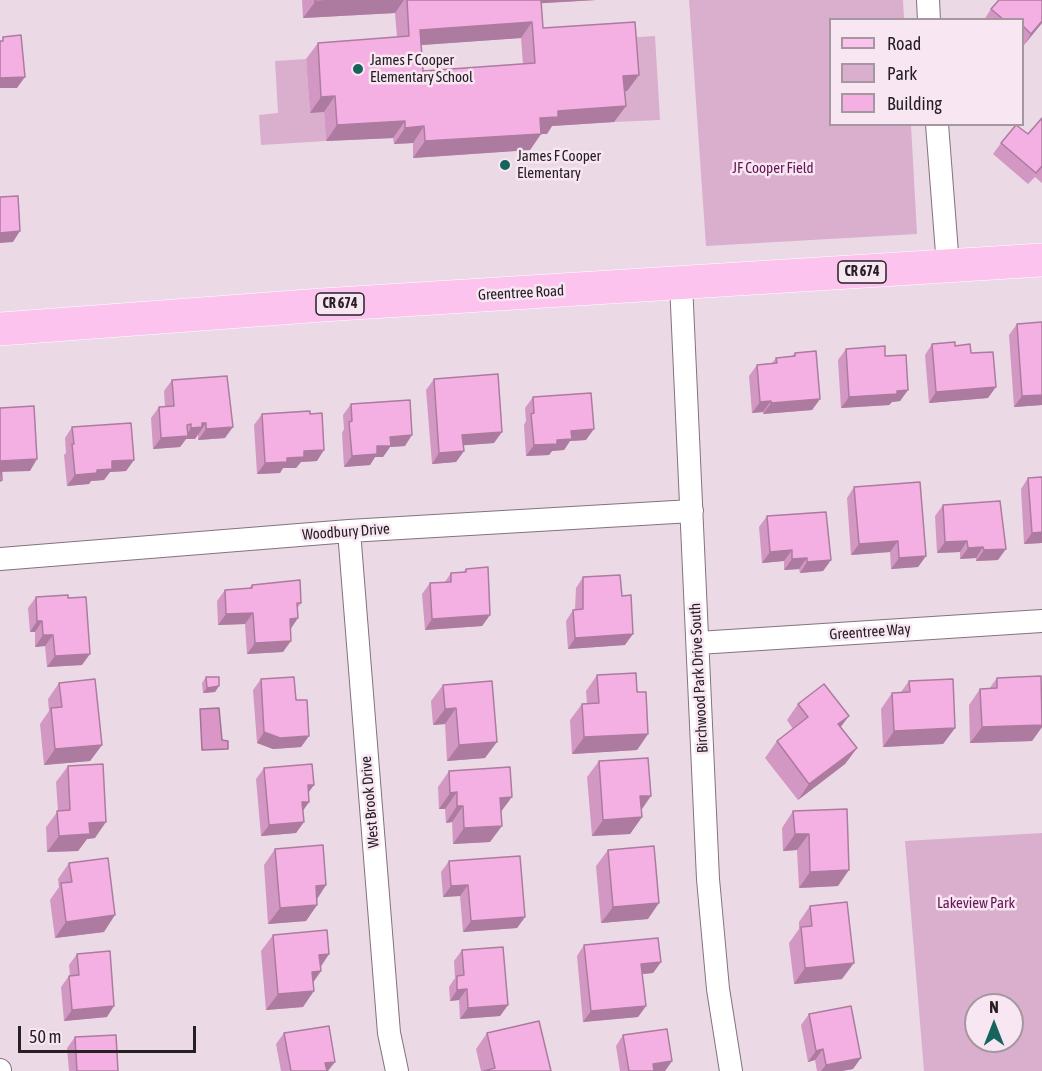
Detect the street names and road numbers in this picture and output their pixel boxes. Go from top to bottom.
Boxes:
road number: CR 674 [838,261,886,283]
street label: Greentree Road [478,282,564,304]
road number: CR 674 [316,293,364,315]
street label: Woodbury Drive [302,520,390,544]
street label: Birchwood Park Drive South [686,602,712,754]
street label: Greentree Way [829,620,911,644]
street label: West Brook Drive [357,755,383,849]

